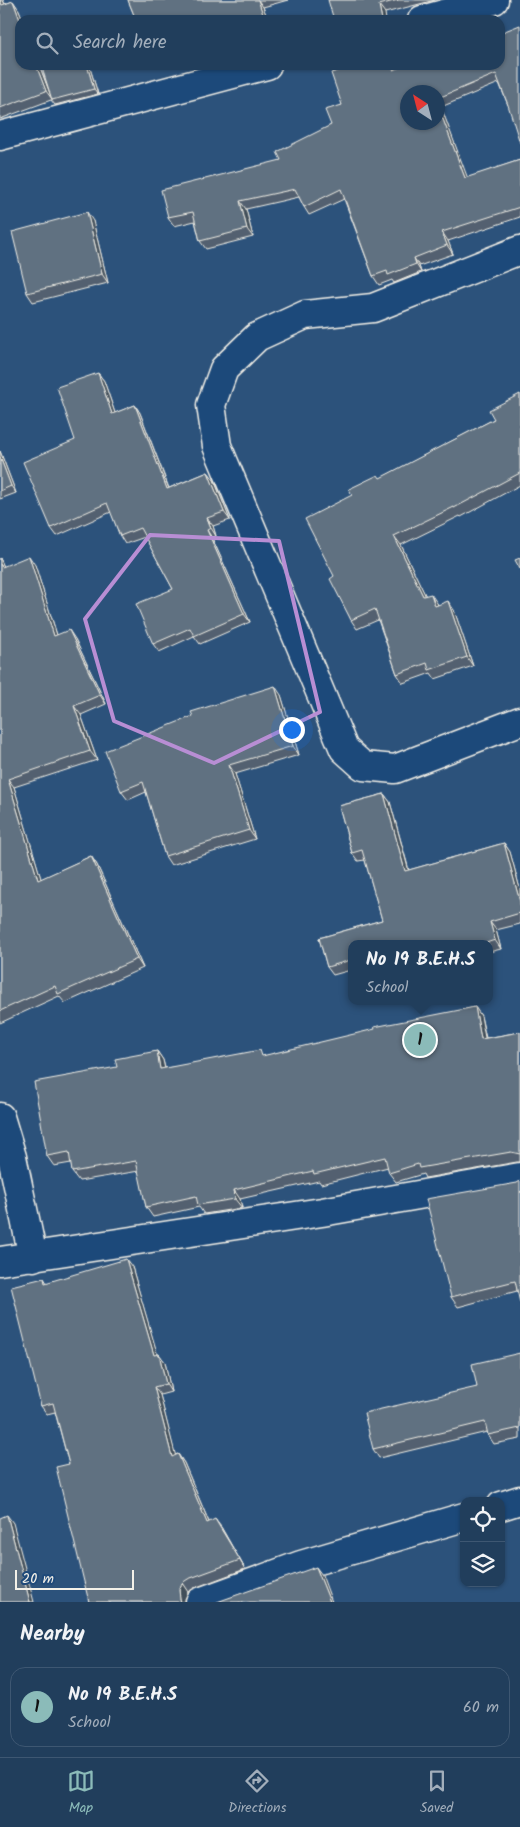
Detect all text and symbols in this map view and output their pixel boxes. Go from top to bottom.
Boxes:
search box [15,15,505,70]
text: Search here [73,28,167,58]
icon: search [33,29,61,57]
north arrow [400,85,445,130]
your location [279,717,305,743]
popup [348,940,493,1005]
text: No 19 B.E.H.S [366,945,475,975]
text: School [366,975,408,1000]
pin: 1 [404,1021,436,1059]
map controls [460,1497,505,1587]
button: locate [460,1497,505,1542]
button: layers [460,1542,505,1587]
scale bar [15,1567,134,1590]
text: 20 m [22,1568,54,1590]
text: Nearby [20,1618,85,1651]
text: No 19 B.E.H.S [68,1680,177,1710]
text: 1 [35,1695,39,1720]
text: 60 m [463,1695,499,1720]
text: School [68,1710,111,1735]
tab: Map [67,1767,95,1819]
tab: Directions [228,1767,286,1819]
tab: Saved [420,1767,453,1819]

